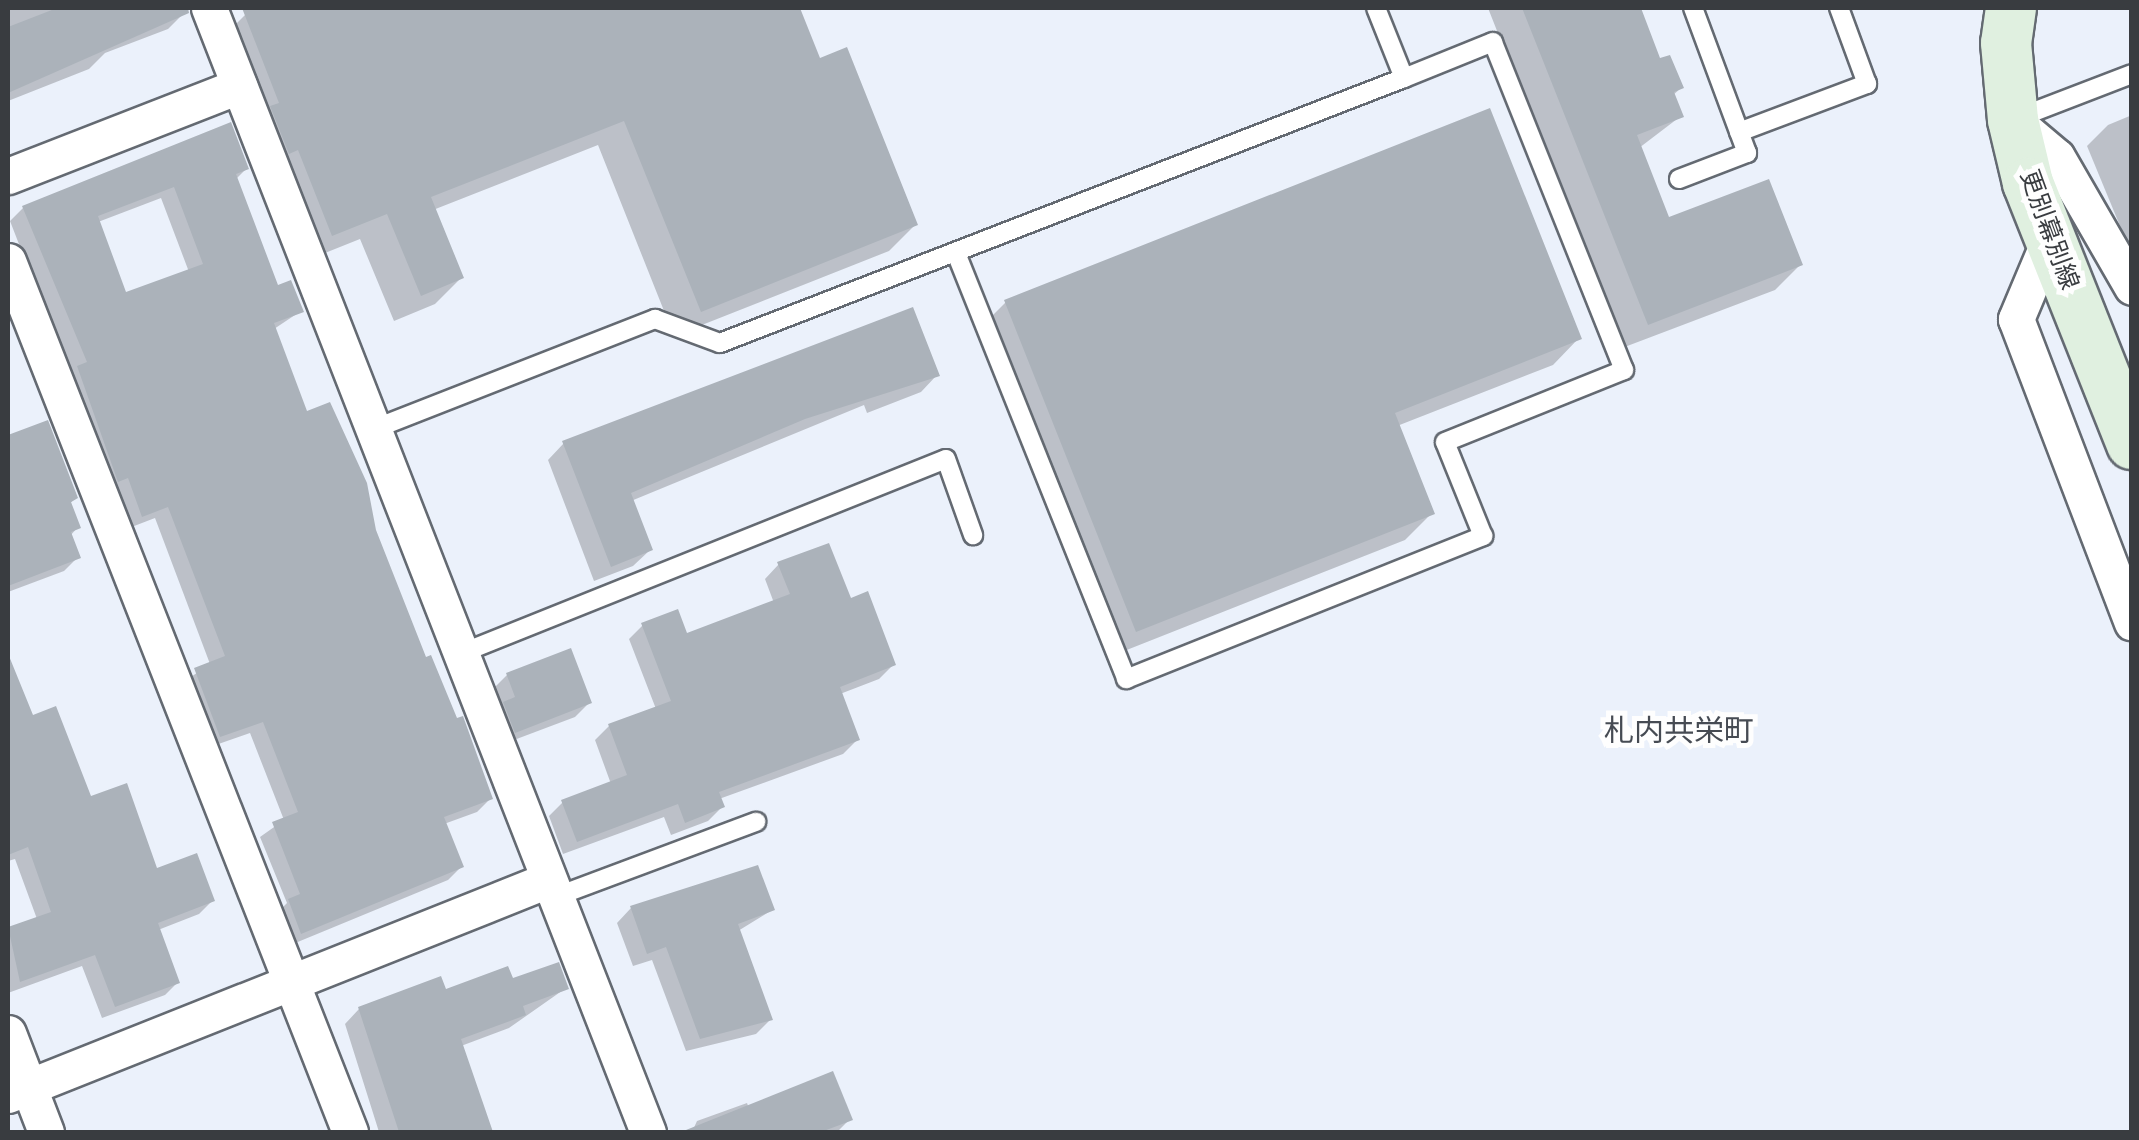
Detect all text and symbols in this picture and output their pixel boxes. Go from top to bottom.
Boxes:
street label: 更別幕別線 [2014,166,2084,294]
district label: 札内共栄町 [1604,713,1754,749]

